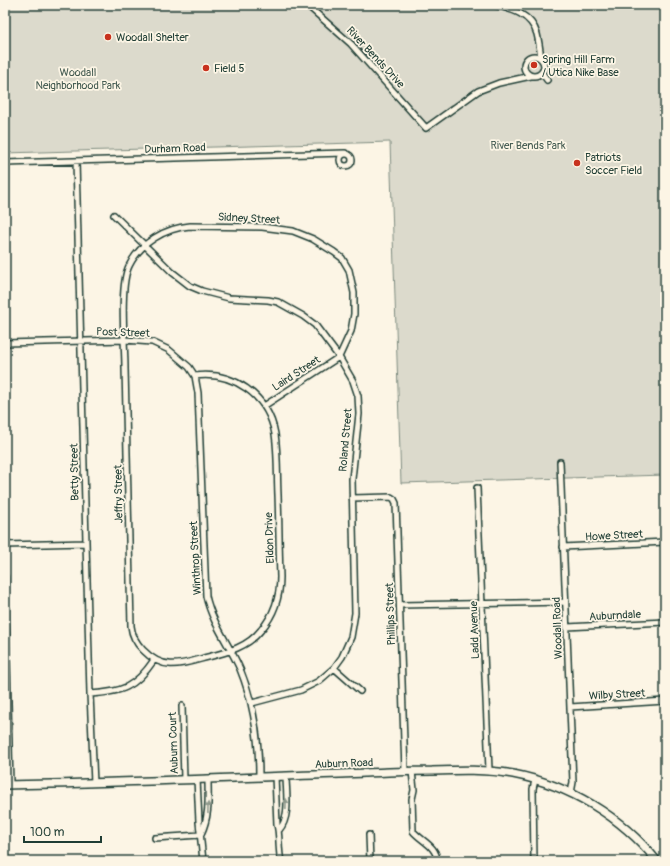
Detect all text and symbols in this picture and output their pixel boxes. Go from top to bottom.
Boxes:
street label: River Bends Drive [344,24,408,91]
place label: Woodall Shelter [116,31,189,44]
marker: Woodall Shelter [103,32,113,42]
place label: Spring Hill Farm / Utica Nike Base [542,53,619,79]
marker: Spring Hill Farm / Utica Nike Base [529,60,539,70]
place label: Field 5 [214,62,244,75]
marker: Field 5 [201,63,211,73]
park label: Woodall Neighborhood Park [36,66,121,92]
park label: River Bends Park [491,139,566,152]
street label: Durham Road [144,141,206,156]
place label: Patriots Soccer Field [585,151,642,177]
marker: Patriots Soccer Field [572,158,582,168]
street label: Sidney Street [218,210,281,227]
street label: Post Street [96,325,151,340]
street label: Laird Street [270,353,323,394]
street label: Roland Street [336,407,355,472]
street label: Betty Street [67,443,82,501]
street label: Jeffry Street [111,464,126,523]
street label: Eldon Drive [262,511,277,564]
street label: Winthrop Street [187,520,204,595]
street label: Howe Street [585,527,644,544]
street label: Phillips Street [383,582,398,646]
street label: Woodall Road [550,597,565,659]
street label: Ladd Avenue [467,600,482,659]
street label: Auburndale [589,608,642,623]
street label: Wilby Street [589,687,646,702]
street label: Auburn Court [166,711,181,774]
street label: Auburn Road [315,756,373,771]
one-way arrow [283,797,289,810]
one-way arrow [205,801,211,814]
scale bar [24,818,101,844]
text: 100 m [30,825,65,840]

